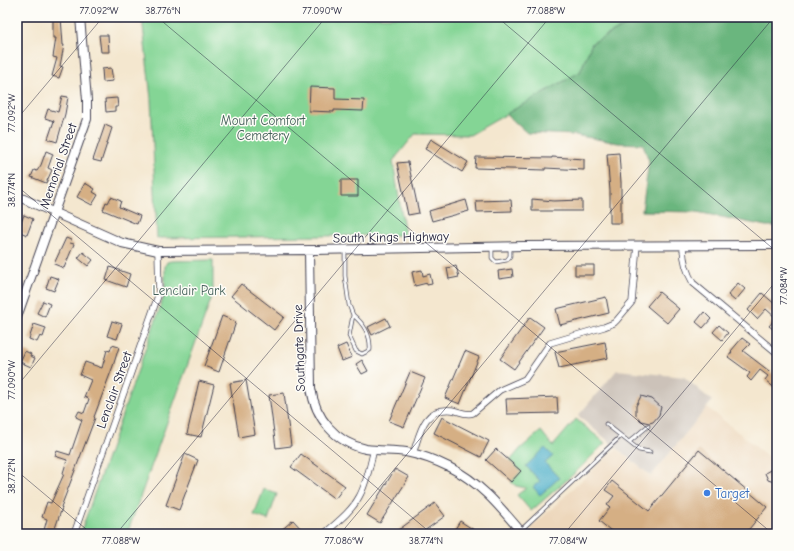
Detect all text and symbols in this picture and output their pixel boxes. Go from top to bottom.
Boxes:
text: 77.092°W [80,5,119,17]
text: 38.776°N [145,5,181,17]
text: 77.090°W [302,5,342,17]
text: 77.088°W [527,5,566,17]
text: 77.092°W [6,93,18,132]
park label: Mount Comfort Cemetery [221,113,306,143]
street label: Memorial Street [36,120,80,211]
text: 38.774°N [6,173,18,207]
street label: South Kings Highway [333,228,449,246]
text: 77.084°W [778,267,790,305]
park label: Lenclair Park [152,283,226,298]
street label: Southgate Drive [290,304,308,392]
street label: Lenclair Street [93,348,135,431]
text: 77.090°W [6,360,18,400]
text: 38.772°N [6,458,18,494]
place label: Target [715,486,750,501]
marker: Target [702,488,712,498]
text: 77.088°W [102,535,141,547]
text: 77.086°W [325,535,364,547]
text: 38.774°N [409,535,443,547]
text: 77.084°W [549,535,587,547]

